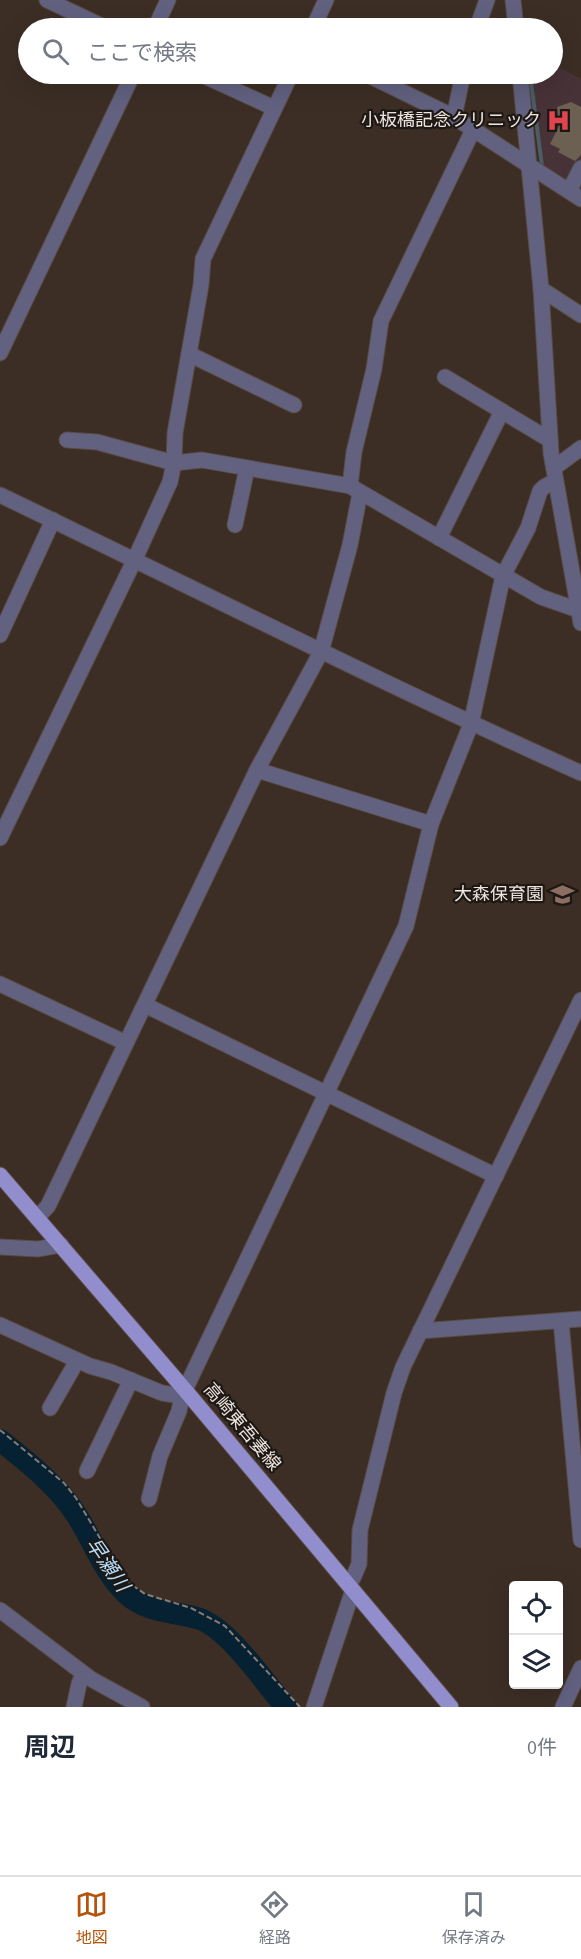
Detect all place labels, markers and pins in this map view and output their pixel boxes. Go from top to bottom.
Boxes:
hospital icon: 小板橋記念クリニック [546,107,572,133]
place label: 小板橋記念クリニック [361,108,541,133]
school or university icon: 大森保育園 [549,881,575,907]
place label: 大森保育園 [454,882,544,907]

